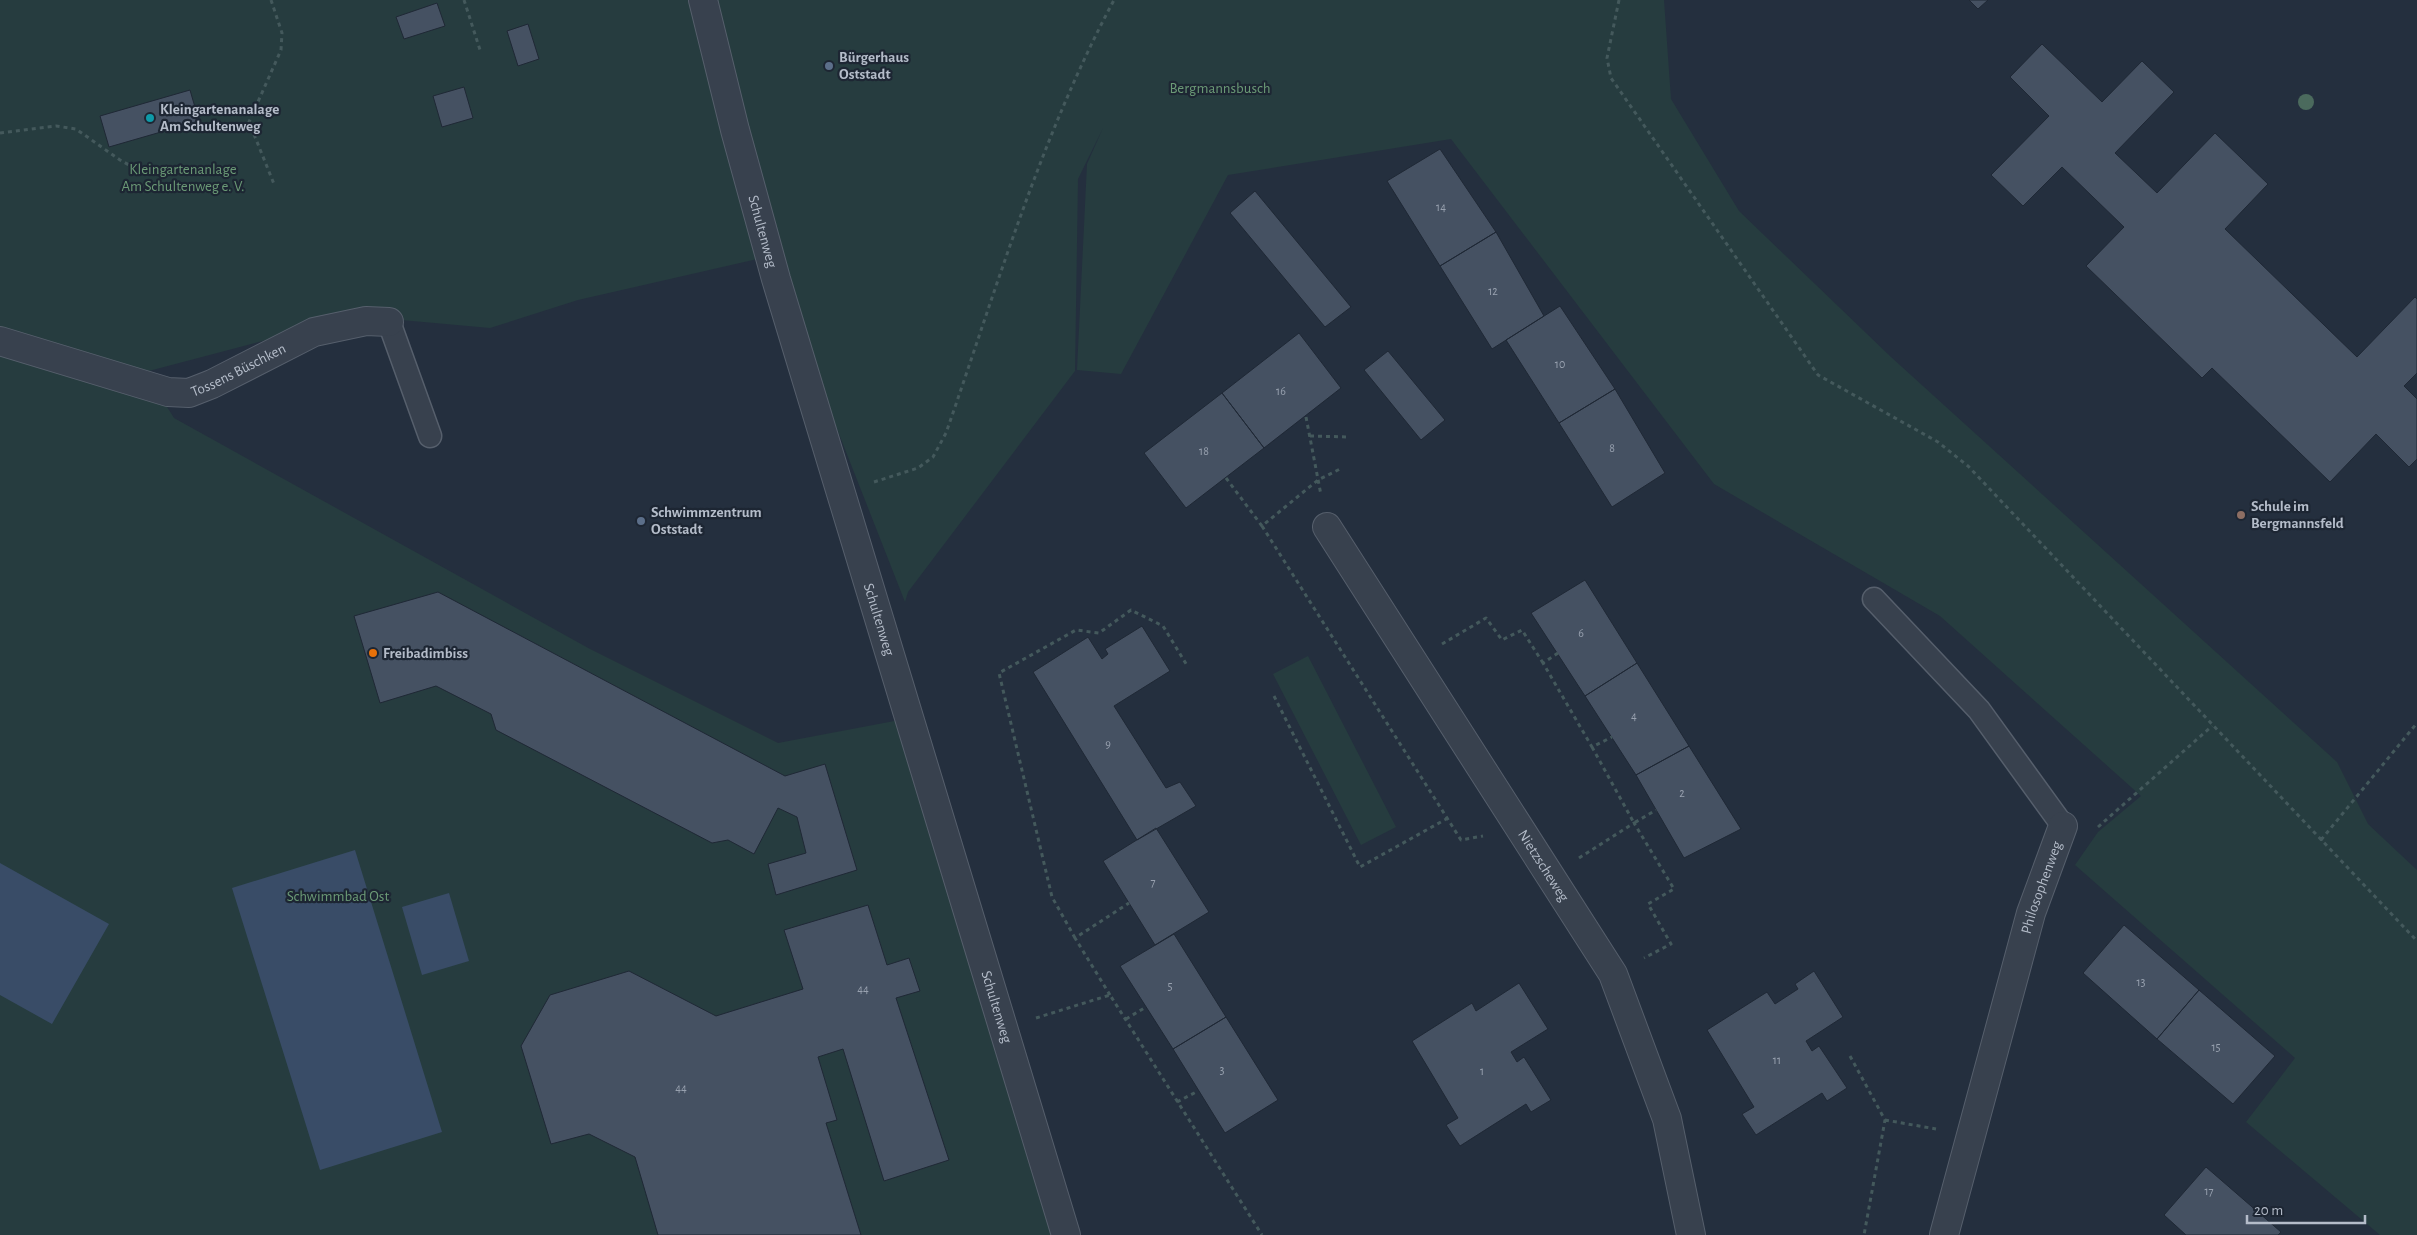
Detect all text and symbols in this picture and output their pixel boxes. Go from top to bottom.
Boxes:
place label: Bürgerhaus Oststadt [839,50,909,82]
marker: Bürgerhaus Oststadt [823,60,835,72]
park label: Bergmannsbusch [1169,81,1271,96]
place label: Kleingartenanalage Am Schultenweg [160,102,279,134]
marker: Kleingartenanalage Am Schultenweg [144,112,156,124]
park label: Kleingartenanlage Am Schultenweg e. V. [121,162,245,194]
street label: Schultenweg [745,193,780,270]
house number: 14 [1436,201,1446,213]
house number: 12 [1488,285,1498,297]
street label: Tossens Büschken [189,341,288,400]
house number: 10 [1555,358,1565,370]
house number: 16 [1276,385,1286,397]
house number: 8 [1609,442,1615,454]
house number: 18 [1199,445,1209,457]
place label: Schule im Bergmannsfeld [2251,499,2344,531]
place label: Schwimmzentrum Oststadt [651,505,762,537]
marker: Schule im Bergmannsfeld [2235,509,2247,521]
marker: Schwimmzentrum Oststadt [635,515,647,527]
street label: Schultenweg [861,581,897,658]
house number: 6 [1578,627,1584,639]
place label: Freibadimbiss [383,646,468,661]
marker: Freibadimbiss [367,647,379,659]
house number: 4 [1631,710,1637,722]
house number: 9 [1105,738,1111,750]
house number: 2 [1679,787,1685,799]
street label: Nietzscheweg [1515,827,1572,905]
street label: Philosophenweg [2019,839,2065,935]
house number: 7 [1150,876,1156,888]
park label: Schwimmbad Ost [287,889,389,904]
street label: Schultenweg [978,969,1015,1046]
house number: 13 [2136,976,2146,988]
house number: 5 [1167,980,1173,992]
house number: 44 [857,983,869,995]
house number: 15 [2211,1041,2221,1053]
house number: 11 [1773,1054,1781,1066]
house number: 3 [1220,1064,1225,1076]
house number: 1 [1480,1065,1484,1077]
house number: 44 [675,1082,687,1094]
house number: 17 [2204,1185,2214,1197]
scale bar [2247,1192,2364,1224]
text: 20 m [2254,1203,2283,1218]

